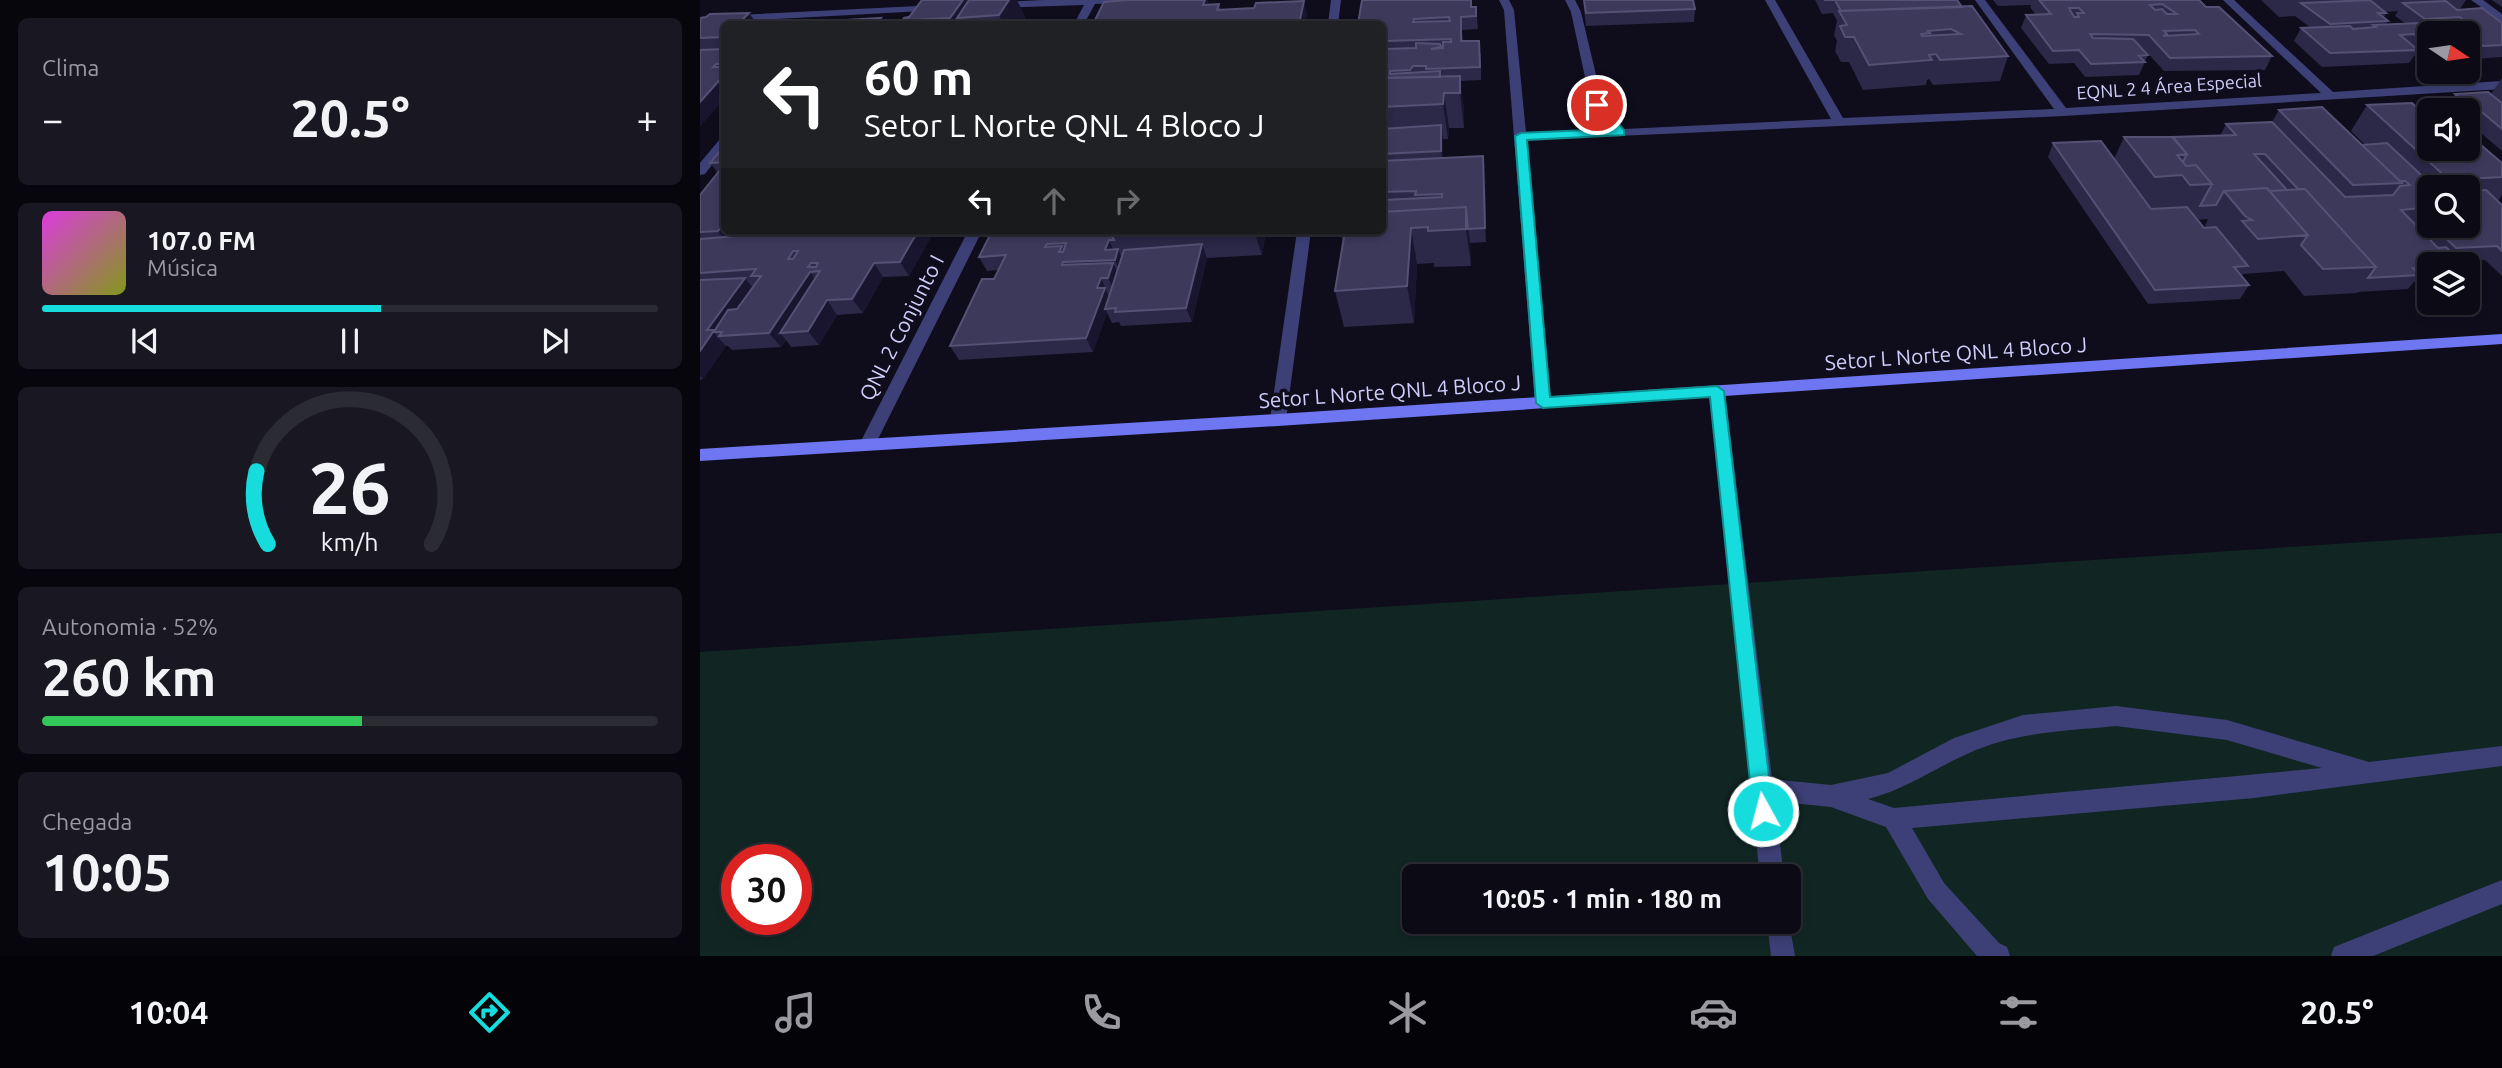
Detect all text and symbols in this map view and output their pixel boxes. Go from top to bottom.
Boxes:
north arrow [2417,21,2480,84]
map controls [2417,21,2480,315]
icon: left [749,49,840,140]
text: 60 m [864,49,973,104]
text: Clima [42,55,99,80]
street label: EQNL 2 4 Área Especial [2076,69,2262,103]
pin [1567,75,1627,135]
icon: arrive [1578,86,1616,124]
text: 20.5° [290,89,410,147]
text: − [42,98,63,140]
text: + [637,98,658,140]
button: sound [2417,98,2480,161]
text: Setor L Norte QNL 4 Bloco J [864,107,1265,143]
button: search [2417,175,2480,238]
icon: left [962,182,1000,220]
icon: ahead [1035,182,1073,220]
icon: right [1108,182,1146,220]
text: 107.0 FM [147,226,256,255]
street label: QNL 2 Conjunto I [854,251,948,404]
button: layers [2417,252,2480,315]
text: Música [147,255,218,280]
icon: previous [126,322,164,360]
icon: pause [331,322,369,360]
icon: next [536,322,574,360]
street label: Setor L Norte QNL 4 Bloco J [1824,332,2088,374]
street label: Setor L Norte QNL 4 Bloco J [1258,370,1522,412]
text: 26 [309,446,391,528]
text: km/h [321,528,379,556]
text: Autonomia · 52% [42,614,218,639]
text: 260 km [42,648,216,706]
position arrow [1726,774,1800,848]
text: Chegada [42,809,132,834]
text: 10:05 [42,843,172,901]
speed limit sign: 30 [721,844,812,935]
text: 10:05 · 1 min · 180 m [1481,884,1722,913]
icon: directions [465,988,514,1037]
icon: music [771,988,820,1037]
icon: phone [1077,988,1126,1037]
icon: climate [1383,988,1432,1037]
icon: car [1689,988,1738,1037]
icon: filters [1994,988,2043,1037]
text: 10:04 [128,994,208,1030]
text: 20.5° [2300,994,2373,1030]

